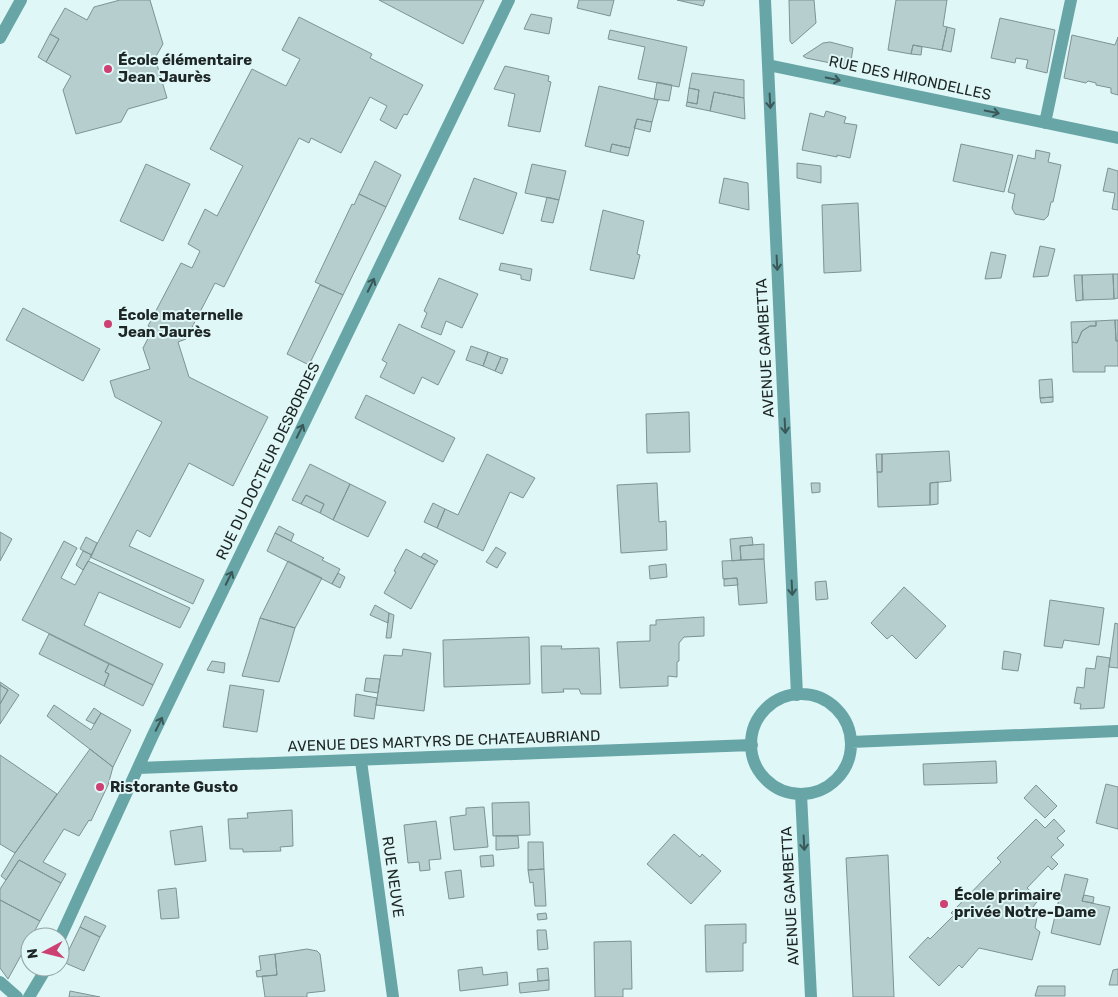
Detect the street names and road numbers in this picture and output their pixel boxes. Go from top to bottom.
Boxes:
street label: RUE DES HIRONDELLES [827,52,993,104]
street label: AVENUE GAMBETTA [752,278,778,418]
street label: RUE DU DOCTEUR DESBORDES [212,359,324,563]
street label: AVENUE DES MARTYRS DE CHATEAUBRIAND [287,727,601,755]
street label: AVENUE GAMBETTA [777,826,803,966]
street label: RUE NEUVE [378,835,408,919]

